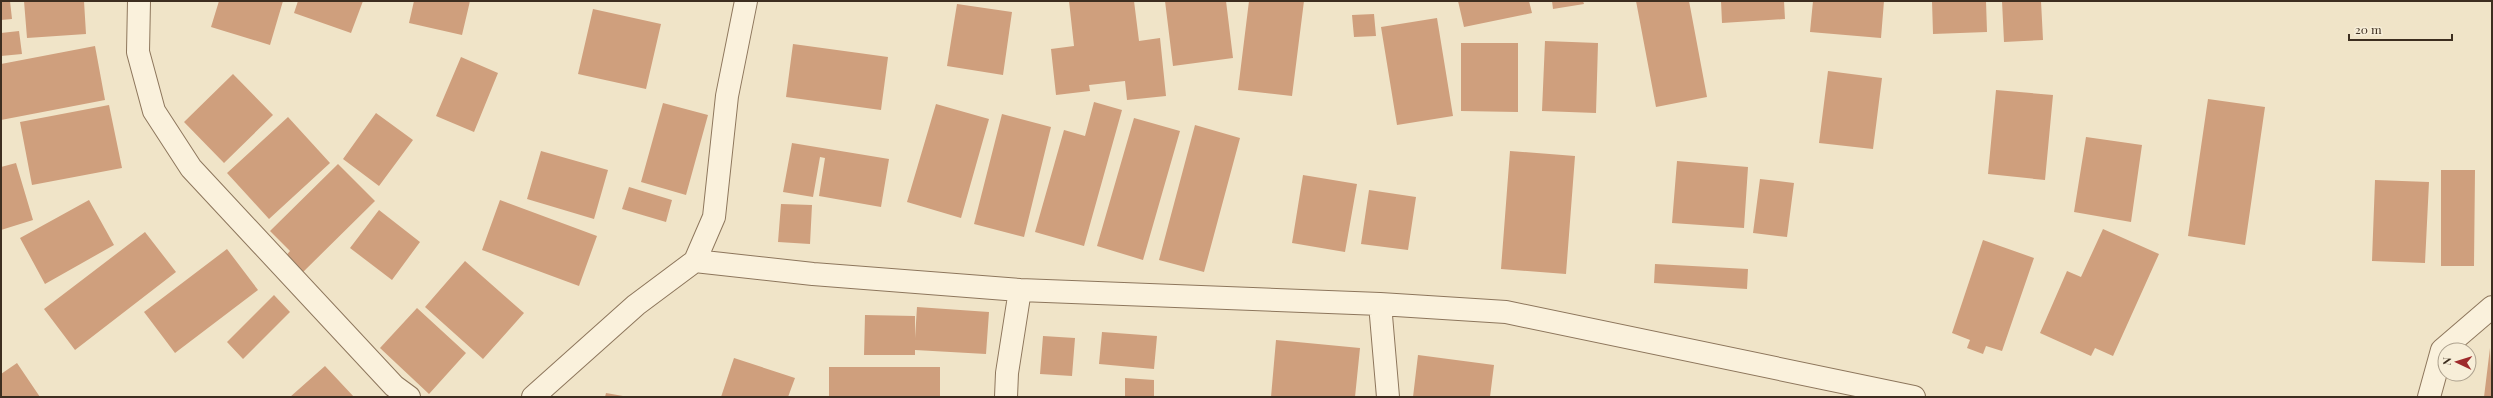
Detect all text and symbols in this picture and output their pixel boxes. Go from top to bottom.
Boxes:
scale bar [2349,16,2452,42]
text: 20 m [2355,21,2382,37]
north arrow [2437,342,2477,382]
text: N [2439,357,2454,366]

